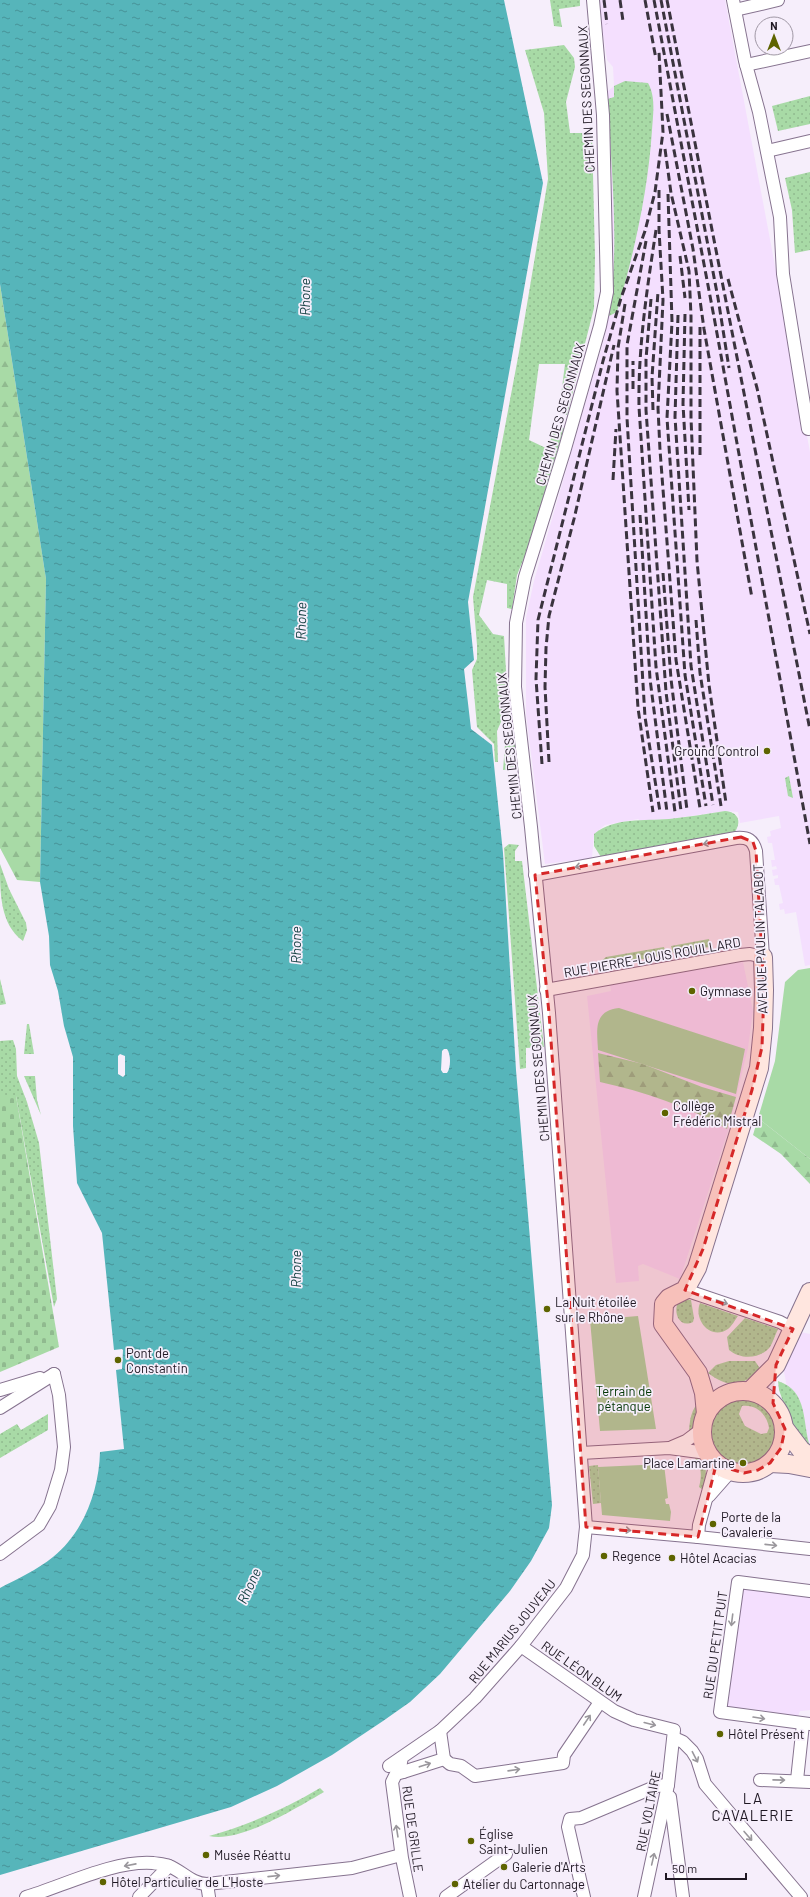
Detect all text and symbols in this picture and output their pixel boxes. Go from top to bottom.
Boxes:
north arrow [754,16,794,56]
text: N [770,19,778,32]
street label: CHEMIN DES SEGONNAUX [574,25,598,173]
water label: Rhone [296,278,313,316]
street label: CHEMIN DES SEGONNAUX [532,341,588,487]
water label: Rhone [292,602,309,640]
street label: CHEMIN DES SEGONNAUX [493,672,525,820]
place label: Ground Control [674,743,759,759]
marker: Ground Control [762,746,772,756]
one-way arrow [703,839,716,847]
one-way arrow [575,863,588,871]
street label: AVENUE PAULIN TALABOT [749,864,771,1014]
water label: Rhone [287,926,304,964]
street label: RUE PIERRE-LOUIS ROUILLARD [562,934,742,980]
place label: Gymnase [700,983,752,999]
marker: Gymnase [687,986,697,996]
street label: CHEMIN DES SEGONNAUX [524,994,552,1142]
place label: Collège Frédéric Mistral [673,1098,761,1129]
marker: Collège Frédéric Mistral [660,1108,670,1118]
water label: Rhone [287,1250,304,1288]
place label: La Nuit étoilée sur le Rhône [555,1294,637,1325]
one-way arrow [716,1299,728,1307]
marker: La Nuit étoilée sur le Rhône [542,1304,552,1314]
place label: Pont de Constantin [126,1345,188,1376]
marker: Pont de Constantin [113,1355,123,1365]
park label: Terrain de pétanque [596,1383,652,1414]
place label: Place Lamartine [643,1455,735,1471]
marker: Place Lamartine [738,1458,748,1468]
place label: Porte de la Cavalerie [721,1509,781,1540]
marker: Porte de la Cavalerie [708,1519,718,1529]
one-way arrow [618,1527,631,1534]
one-way arrow [764,1541,777,1548]
place label: Regence [612,1548,661,1564]
place label: Hôtel Acacias [680,1550,757,1566]
marker: Regence [599,1551,609,1561]
marker: Hôtel Acacias [667,1553,677,1563]
water label: Rhone [233,1565,264,1606]
street label: RUE MARIUS JOUVEAU [465,1576,559,1686]
street label: RUE DU PETIT PUIT [699,1590,731,1700]
one-way arrow [729,1613,736,1626]
street label: RUE LÉON BLUM [539,1637,625,1705]
one-way arrow [752,1714,765,1722]
one-way arrow [583,1715,591,1726]
one-way arrow [643,1721,656,1728]
place label: Hôtel Présent [728,1726,805,1742]
marker: Hôtel Présent [715,1729,725,1739]
one-way arrow [692,1751,699,1763]
one-way arrow [418,1761,431,1768]
one-way arrow [507,1766,520,1774]
street label: RUE VOLTAIRE [632,1769,664,1853]
one-way arrow [772,1776,785,1784]
street label: RUE DE GRILLE [399,1785,427,1873]
district label: LA CAVALERIE [712,1789,794,1824]
one-way arrow [393,1825,401,1838]
place label: Église Saint-Julien [479,1826,548,1857]
one-way arrow [743,1830,752,1841]
marker: Église Saint-Julien [466,1836,476,1846]
place label: Musée Réattu [214,1847,291,1863]
marker: Musée Réattu [201,1850,211,1860]
one-way arrow [649,1853,657,1866]
scale bar [666,1855,746,1881]
place label: Galerie d'Arts [512,1859,586,1875]
one-way arrow [124,1861,137,1869]
text: 50 m [672,1861,697,1875]
marker: Galerie d'Arts [499,1862,509,1872]
one-way arrow [267,1872,280,1880]
place label: Hôtel Particulier de L'Hoste [111,1874,264,1890]
place label: Atelier du Cartonnage [463,1876,585,1892]
marker: Hôtel Particulier de L'Hoste [98,1877,108,1887]
marker: Atelier du Cartonnage [450,1879,460,1889]

